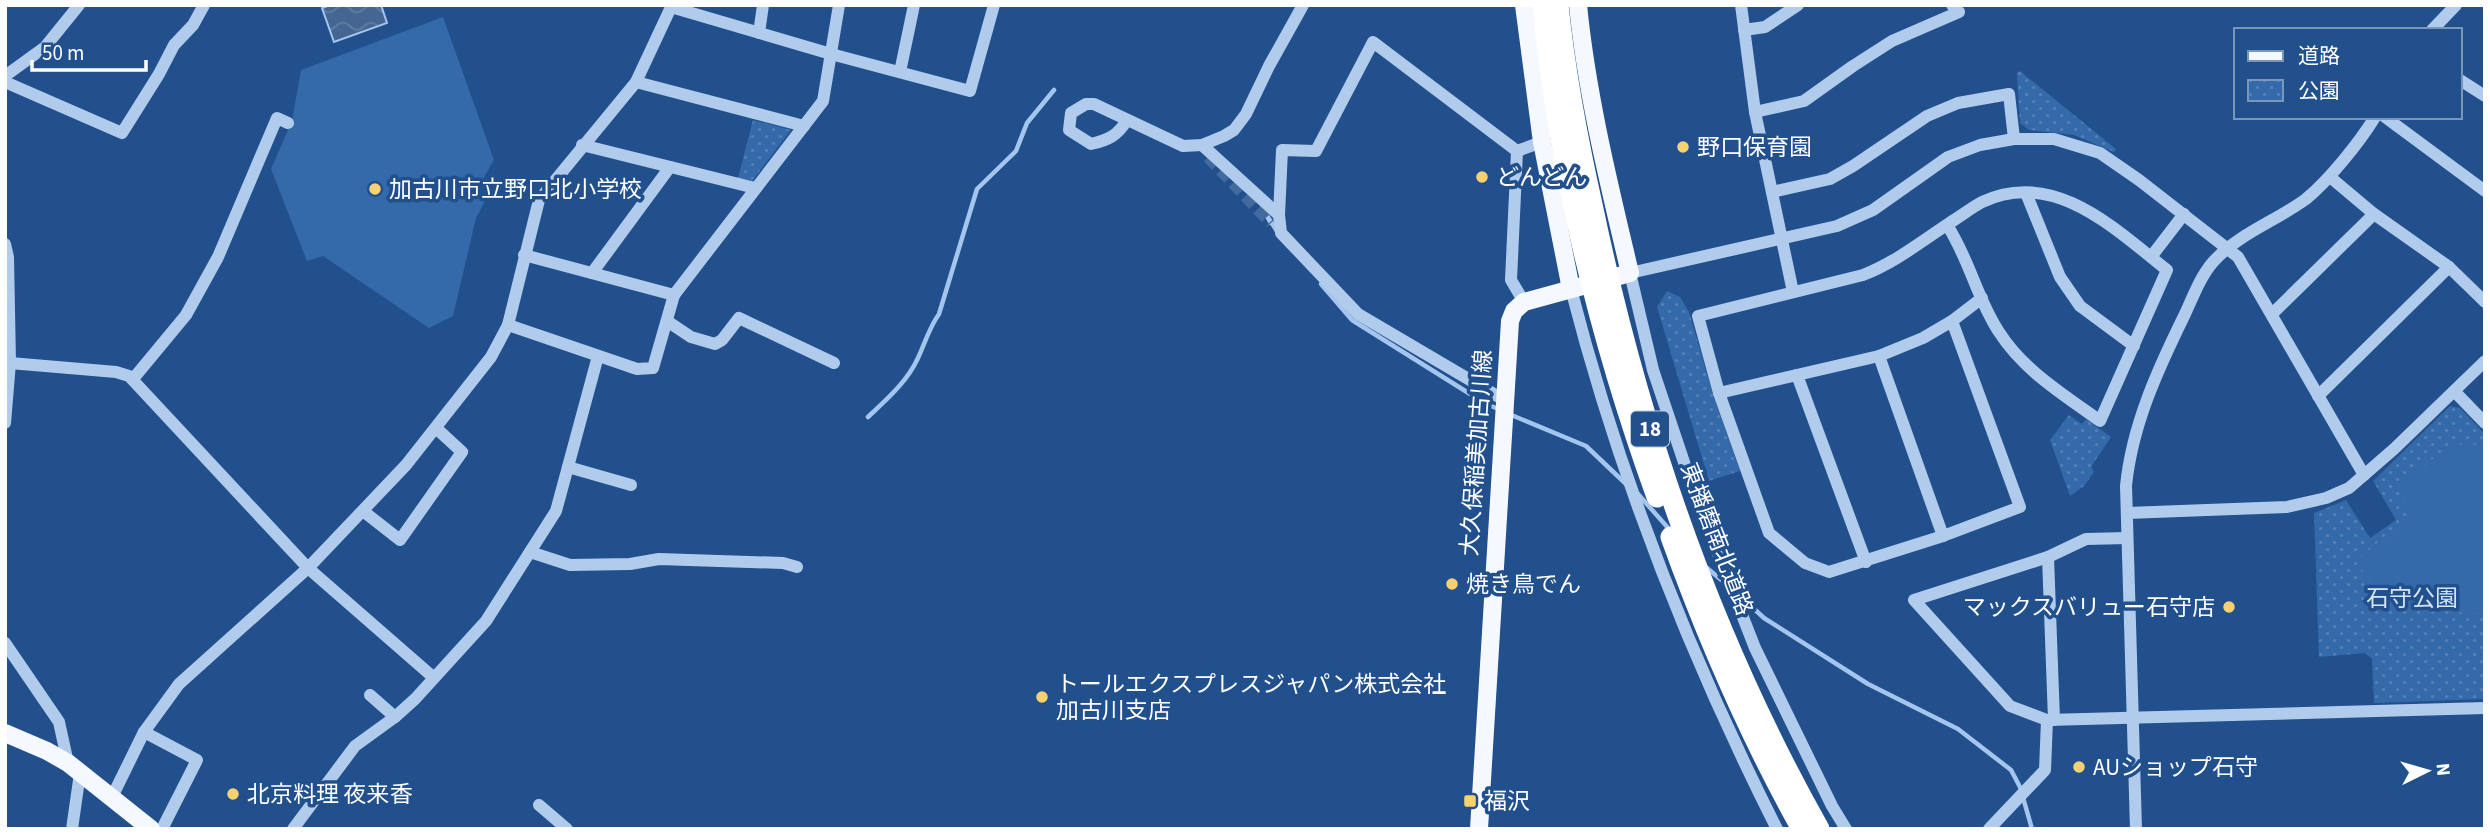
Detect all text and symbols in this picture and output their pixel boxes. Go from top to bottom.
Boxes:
scale bar [32,28,145,72]
legend [2234,28,2462,119]
text: 50 m [42,38,84,68]
text: 道路 [2298,41,2340,71]
text: 公園 [2298,76,2340,106]
place label: 野口保育園 [1697,131,1812,164]
marker: 野口保育園 [1675,139,1691,155]
place label: どんどん [1496,161,1587,194]
marker: どんどん [1474,169,1490,185]
place label: 加古川市立野口北小学校 [389,173,642,206]
marker: 加古川市立野口北小学校 [367,181,383,197]
street label: 大久保稲美加古川線 [1453,349,1500,557]
road number: 18 [1631,412,1669,446]
street label: 東播磨南北道路 [1672,458,1761,620]
place label: 焼き鳥でん [1466,568,1581,601]
marker: 焼き鳥でん [1444,576,1460,592]
park label: 石守公園 [2366,582,2458,615]
place label: マックスバリュー石守店 [1963,591,2215,624]
marker: マックスバリュー石守店 [2221,599,2237,615]
place label: トールエクスプレスジャパン株式会社 加古川支店 [1056,668,1446,727]
marker: トールエクスプレスジャパン株式会社 加古川支店 [1034,689,1050,705]
north arrow [2392,736,2462,806]
place label: AUショップ石守 [2093,751,2258,784]
marker: AUショップ石守 [2071,759,2087,775]
text: N [2428,762,2456,777]
place label: 北京料理 夜来香 [247,778,413,811]
place label: 福沢 [1484,785,1530,818]
marker: 北京料理 夜来香 [225,786,241,802]
marker: 福沢 [1462,793,1478,809]

